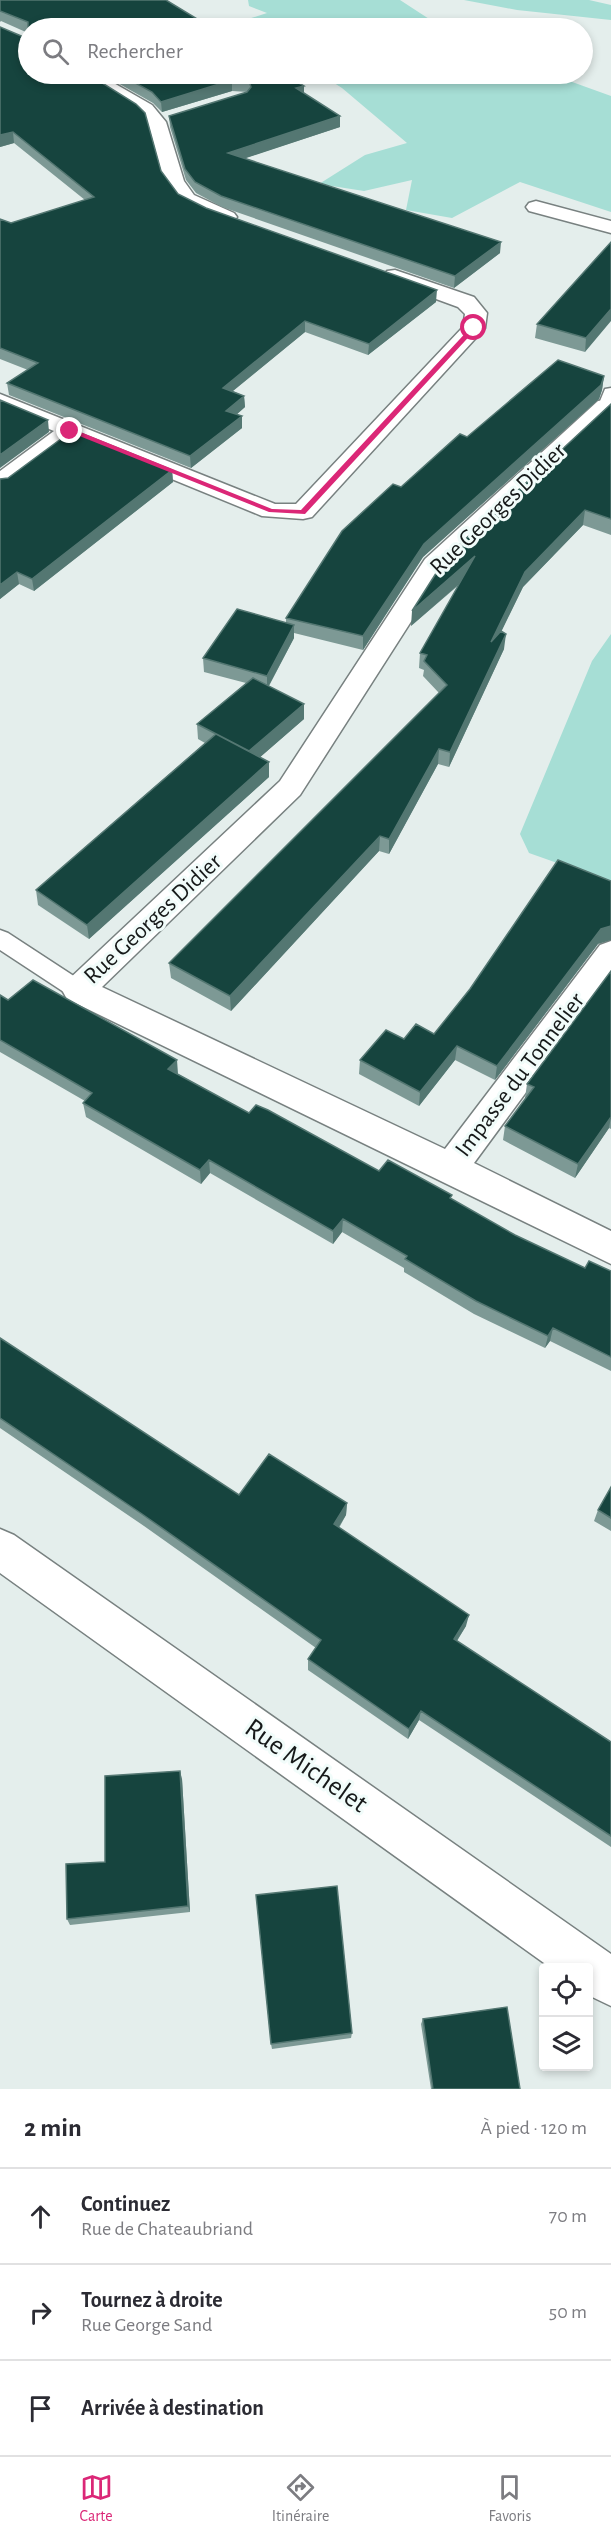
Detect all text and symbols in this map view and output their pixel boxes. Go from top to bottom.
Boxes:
search box [18,18,593,84]
icon: search [39,35,72,68]
text: Rechercher [87,40,183,62]
route start [460,314,486,340]
route end [56,417,82,443]
street label: Rue Georges Didier [426,438,571,580]
street label: Rue Georges Didier [80,849,227,989]
street label: Impasse du Tonnelier [451,989,589,1161]
street label: Rue Michelet [240,1714,373,1818]
map controls [539,1963,593,2071]
button: locate [539,1963,593,2017]
button: layers [539,2017,593,2071]
text: 2 min [24,2115,82,2141]
text: À pied · 120 m [481,2118,587,2138]
text: Continuez [81,2193,170,2215]
icon: ahead [24,2200,57,2233]
text: 70 m [549,2206,587,2226]
text: Rue de Chateaubriand [81,2219,253,2239]
text: Tournez à droite [81,2289,223,2311]
icon: right [24,2296,57,2329]
text: 50 m [549,2302,587,2322]
text: Rue George Sand [81,2315,212,2335]
icon: arrive [24,2392,57,2425]
text: Arrivée à destination [81,2397,264,2419]
tab: Carte [80,2471,113,2526]
tab: Itinéraire [272,2471,329,2526]
tab: Favoris [489,2471,531,2526]

